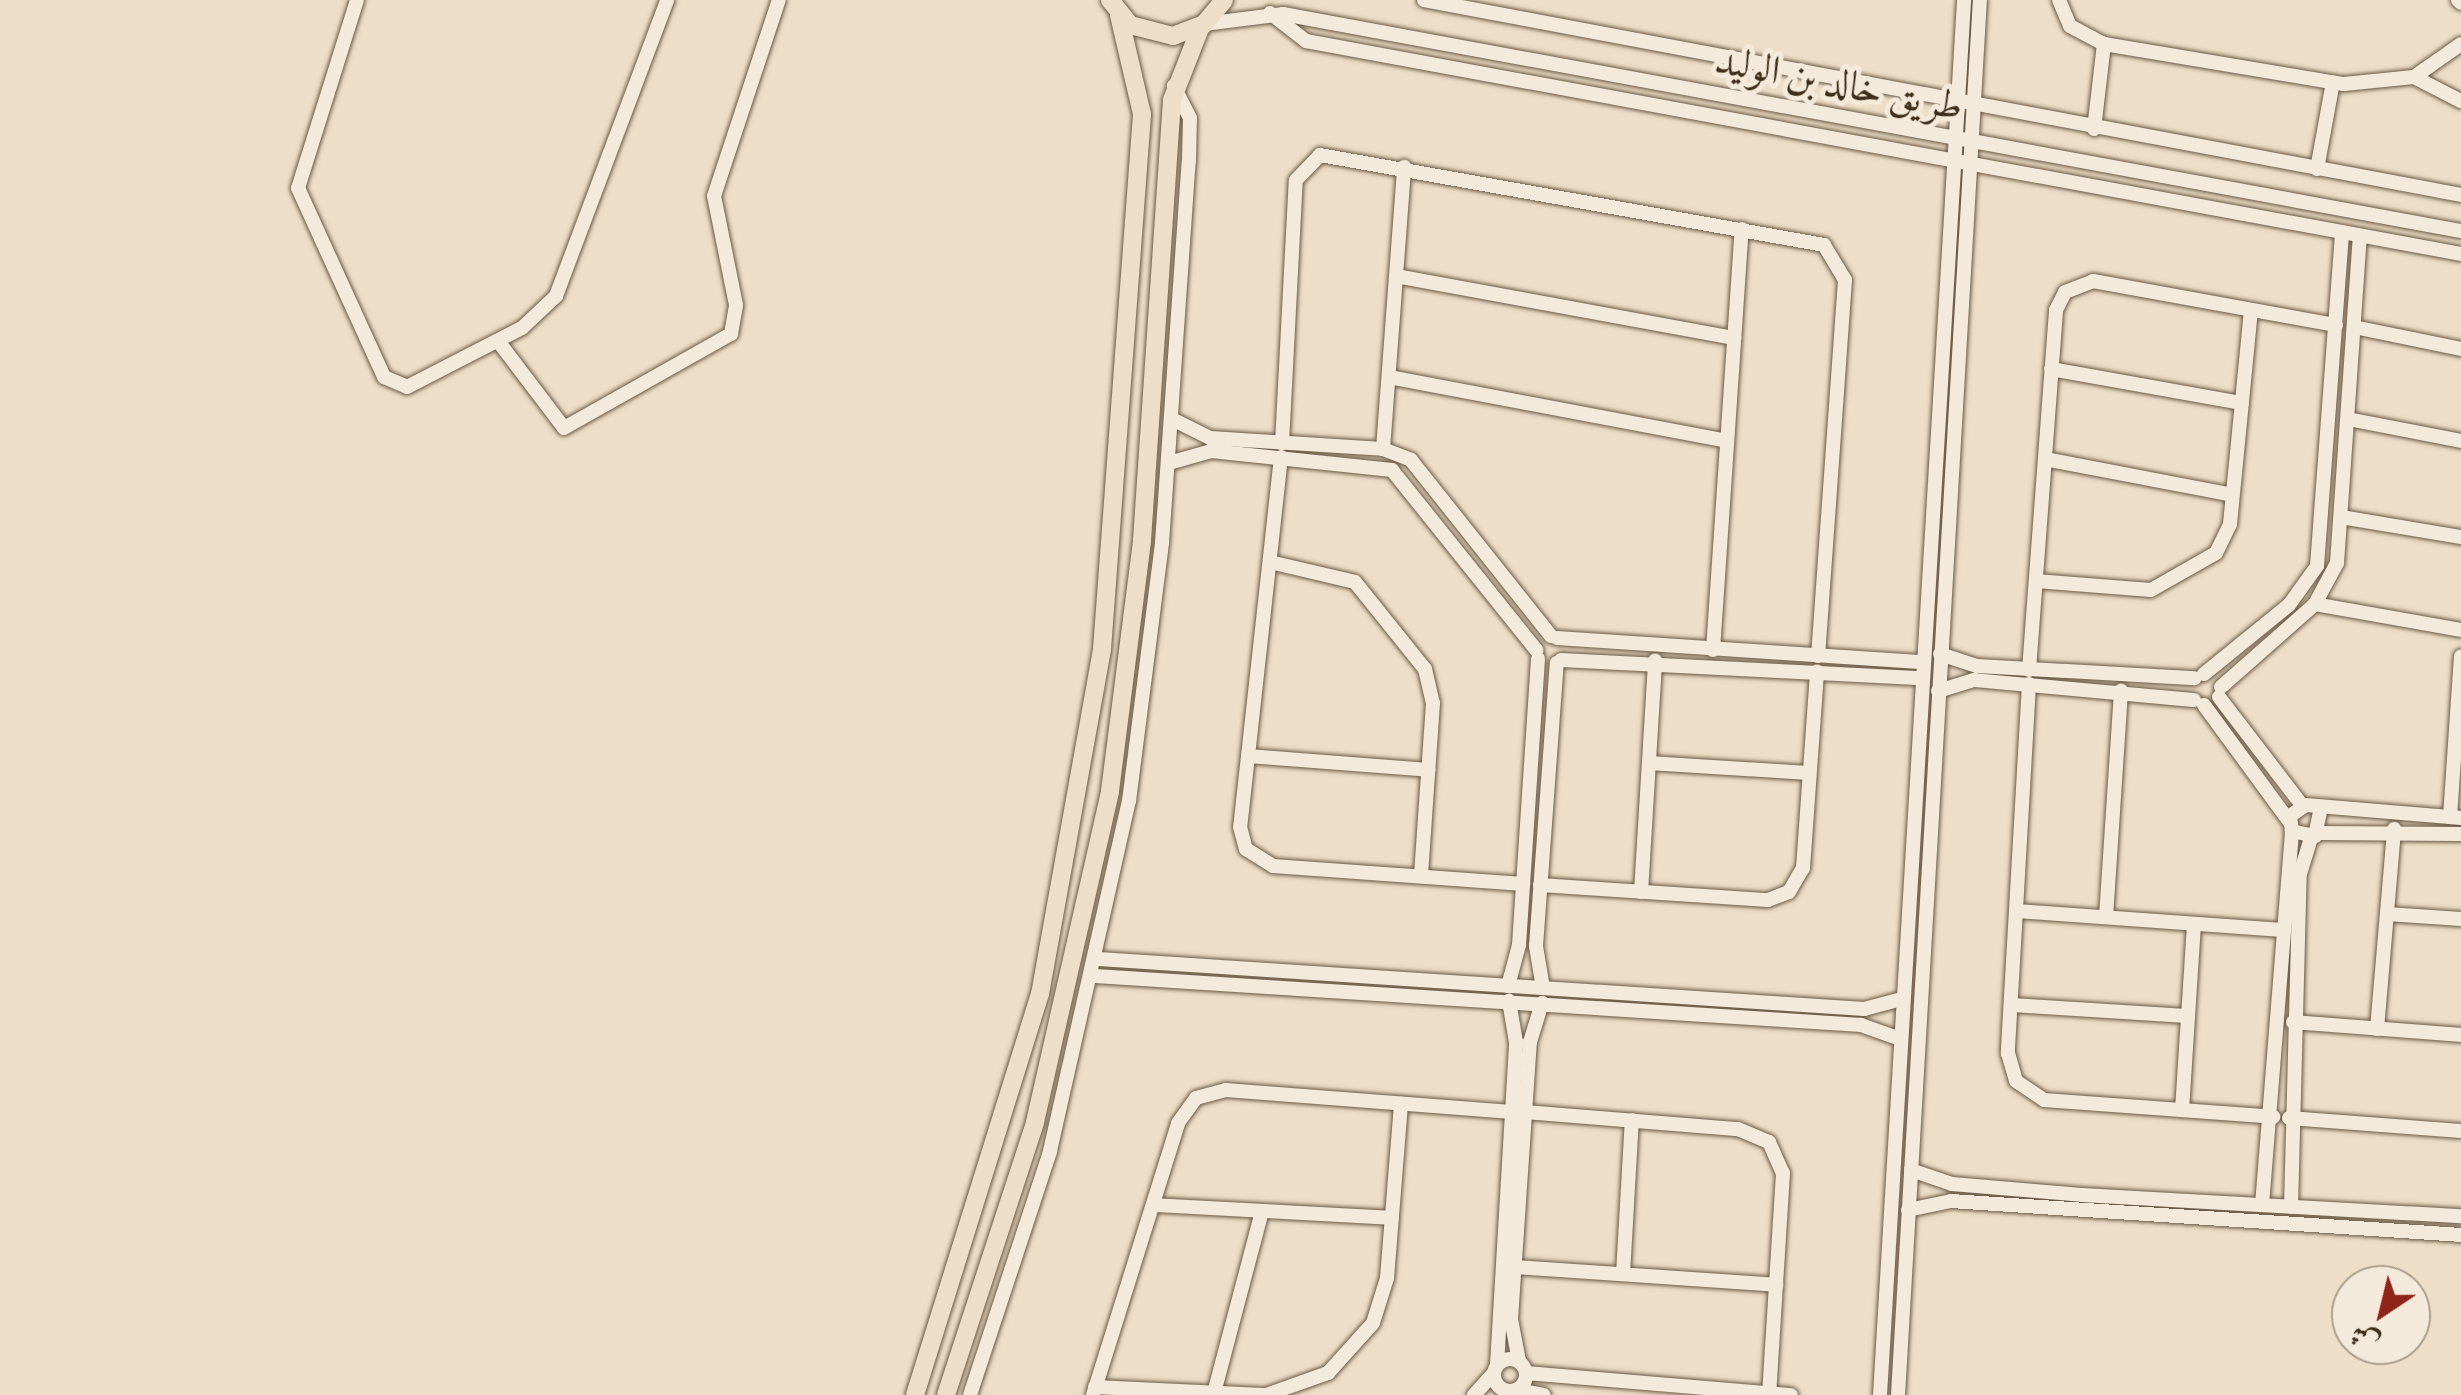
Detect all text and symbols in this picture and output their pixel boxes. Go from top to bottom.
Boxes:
street label: طريق خالد بن الوليد [1711,36,1967,132]
north arrow [2331,1265,2431,1365]
text: ش [2343,1316,2386,1361]

